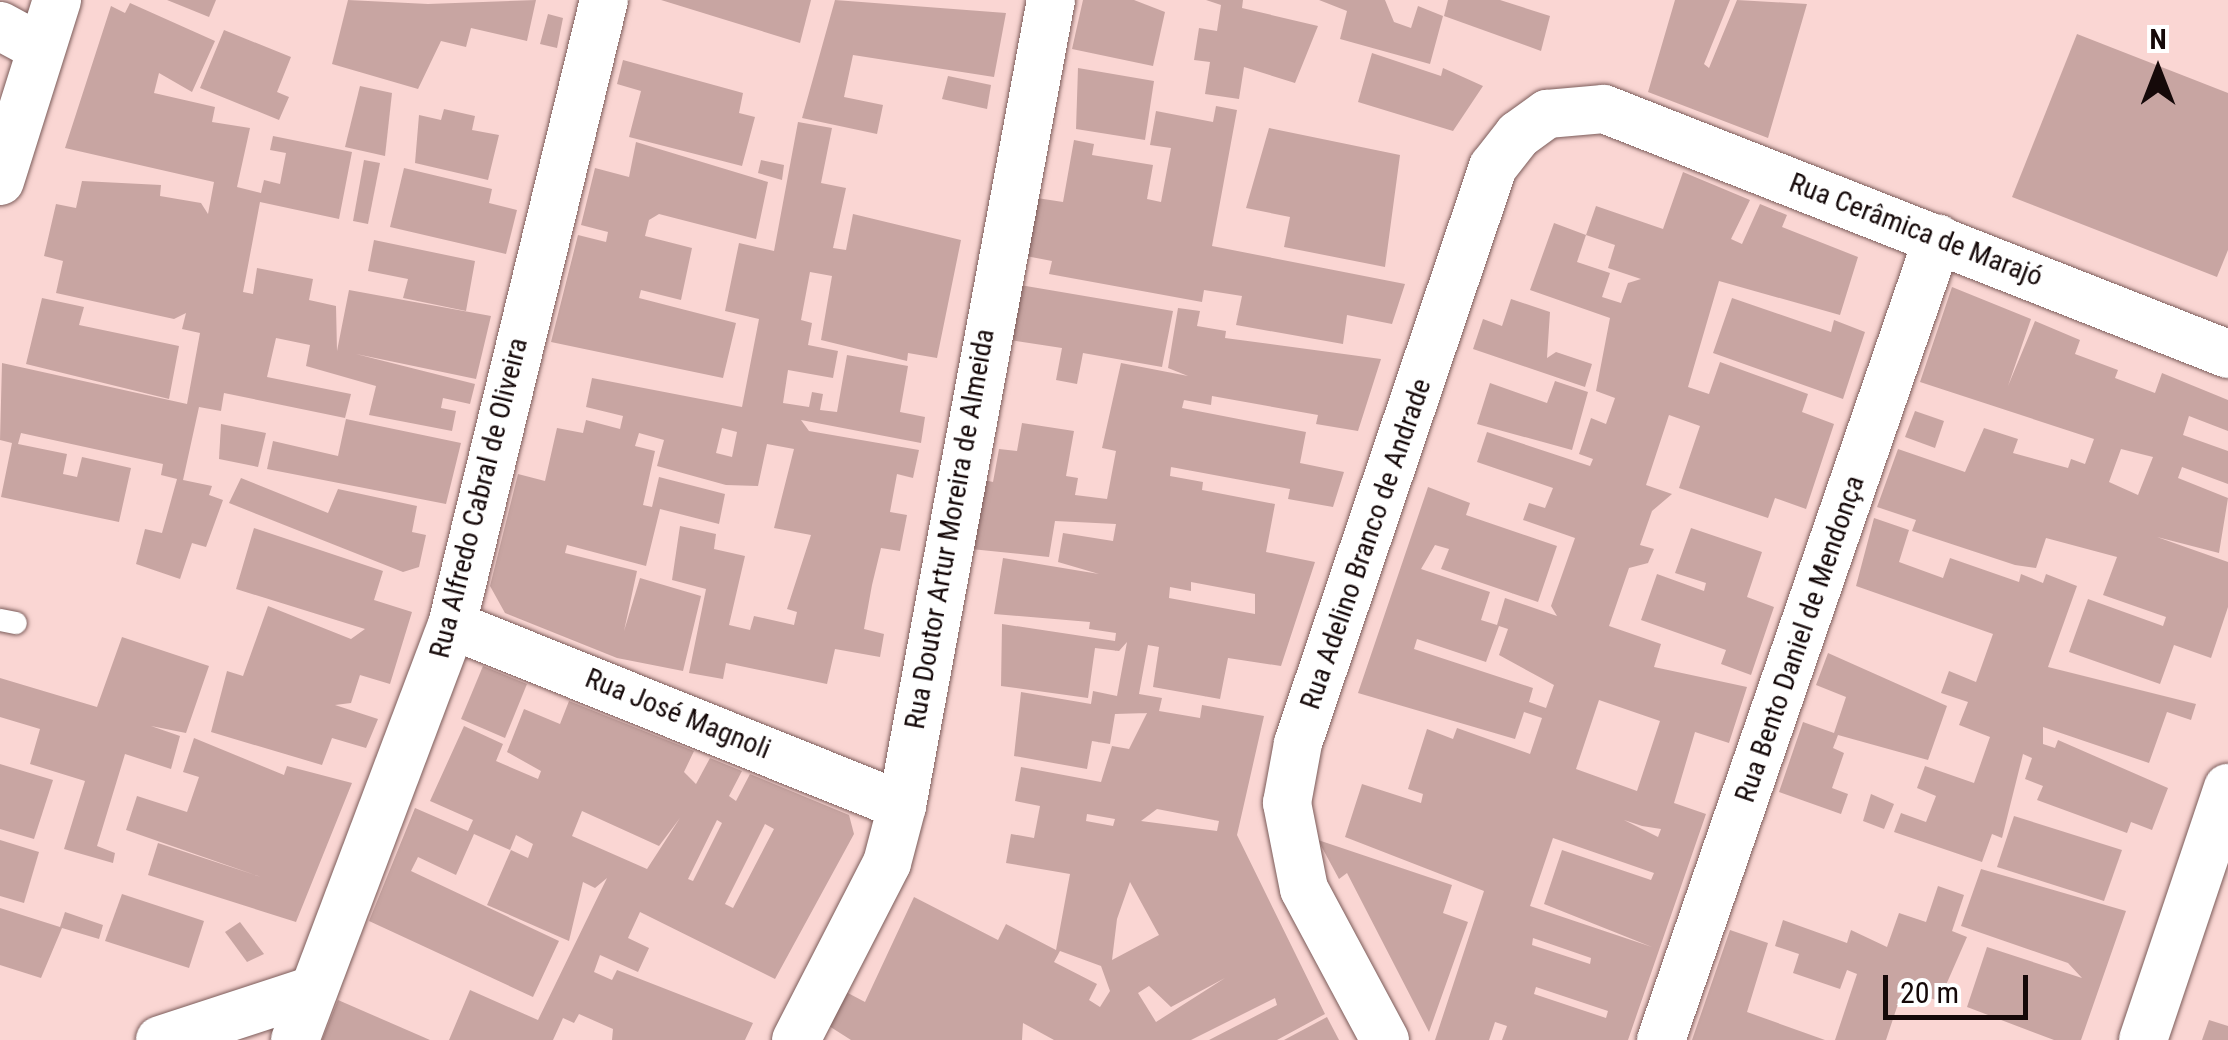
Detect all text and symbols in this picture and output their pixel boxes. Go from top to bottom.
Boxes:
north arrow [2108,20,2208,120]
text: N [2149,23,2167,56]
street label: Rua Cerâmica de Marajó [1785,166,2047,294]
street label: Rua Doutor Artur Moreira de Almeida [898,326,1002,732]
street label: Rua Alfredo Cabral de Oliveira [423,334,535,662]
street label: Rua Adelino Branco de Andrade [1294,374,1438,714]
street label: Rua Bento Daniel de Mendonça [1728,471,1872,807]
street label: Rua José Magnoli [580,662,776,766]
scale bar [1888,955,2033,1017]
text: 20 m [1900,975,1959,1010]

